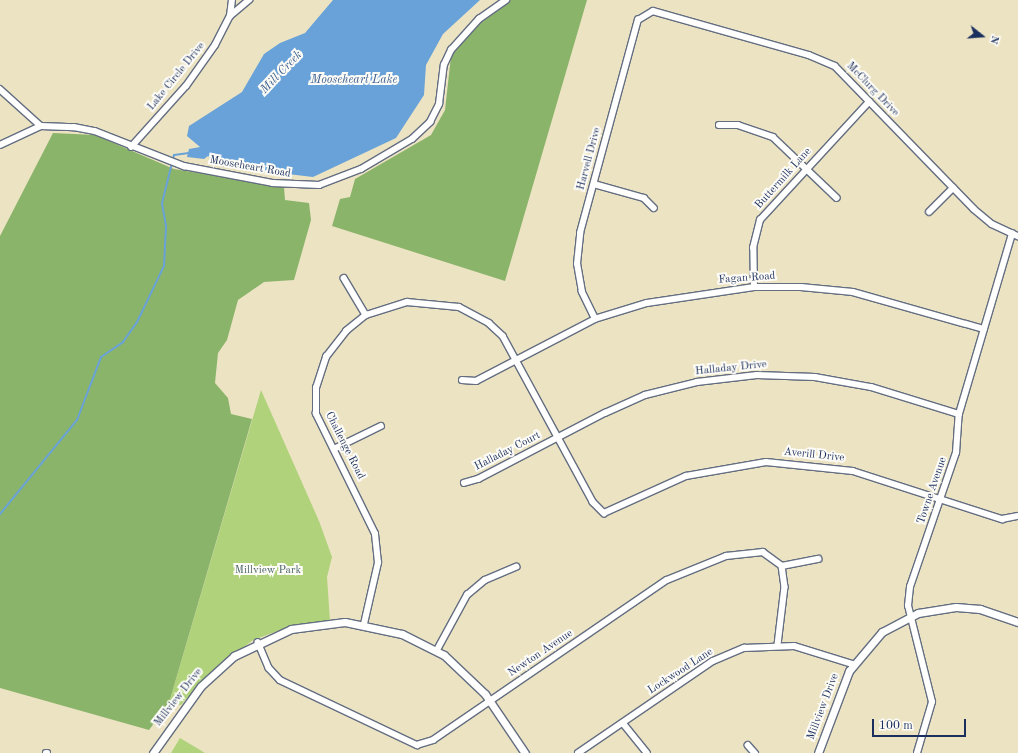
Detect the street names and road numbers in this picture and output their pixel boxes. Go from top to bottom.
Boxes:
street label: Lake Circle Drive [145,40,209,114]
street label: McClurg Drive [843,60,901,120]
street label: Harvell Drive [575,126,605,192]
street label: Buttermilk Lane [753,146,815,212]
street label: Mooseheart Road [208,154,292,182]
street label: Fagan Road [718,270,776,288]
street label: Halladay Drive [695,359,767,379]
street label: Challenge Road [321,410,367,482]
street label: Halladay Court [473,430,543,474]
street label: Averill Drive [783,446,845,466]
street label: Towne Avenue [915,456,951,526]
street label: Newton Avenue [506,627,576,681]
street label: Lockwood Lane [646,646,716,698]
street label: Millview Drive [152,666,206,730]
street label: Millview Drive [805,672,843,742]

